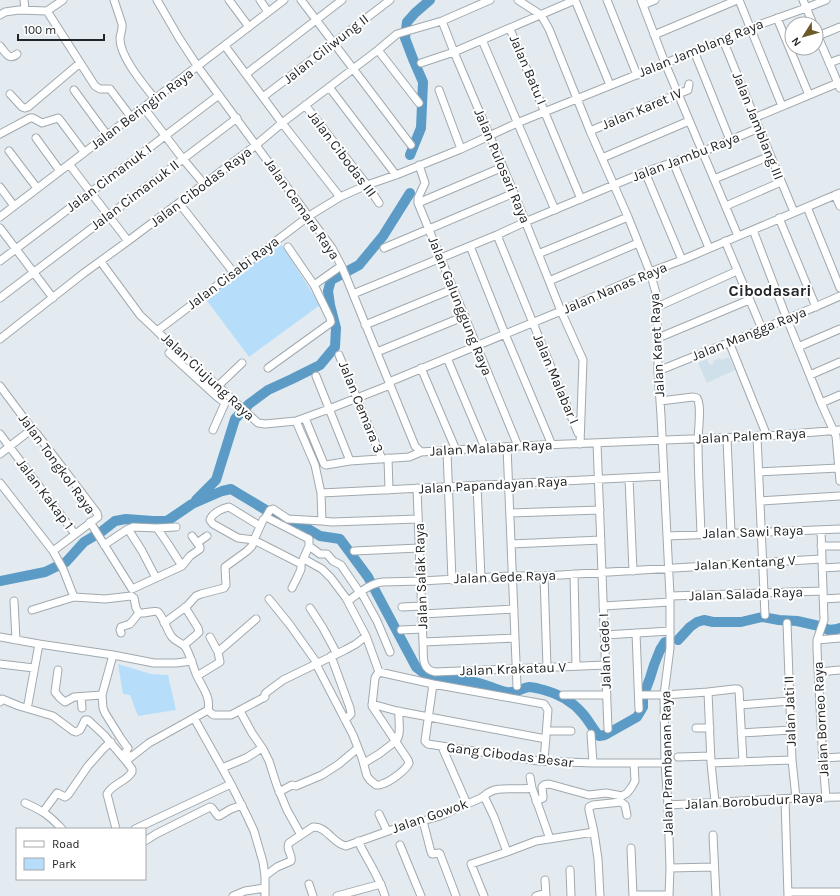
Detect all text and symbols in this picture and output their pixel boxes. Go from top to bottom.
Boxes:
street label: Jalan Ciliwung II [280,10,372,88]
street label: Jalan Jamblang Raya [636,15,766,81]
scale bar [18,16,104,42]
north arrow [784,16,824,56]
text: 100 m [24,23,56,37]
street label: Jalan Batu I [506,33,550,107]
text: N [789,35,804,49]
street label: Jalan Beringin Raya [87,65,197,153]
street label: Jalan Jamblang III [729,70,787,182]
street label: Jalan Karet IV [599,84,685,134]
street label: Jalan Pulosari Raya [470,106,534,226]
street label: Jalan Cibodas III [304,107,380,201]
street label: Jalan Jambu Raya [630,129,742,185]
street label: Jalan Cimanuk I [63,140,155,216]
street label: Jalan Cibodas Raya [147,143,255,231]
street label: Jalan Cemara Raya [261,155,343,263]
street label: Jalan Cimanuk II [87,156,183,234]
street label: Jalan Cisabi Raya [184,233,282,313]
street label: Jalan Galunggung Raya [424,234,496,378]
street label: Jalan Nanas Raya [560,258,670,318]
district label: Cibodasari [729,281,811,300]
street label: Jalan Karet Raya [646,292,668,398]
street label: Jalan Mangga Raya [689,303,809,365]
street label: Jalan Ciujung Raya [158,330,258,424]
street label: Jalan Malabar I [529,331,583,427]
street label: Jalan Cemara 3 [335,359,387,455]
street label: Jalan Tongkol Raya [15,410,99,518]
street label: Jalan Palem Raya [696,425,806,447]
street label: Jalan Malabar Raya [429,436,553,460]
street label: Jalan Kakap 1 [13,455,77,533]
street label: Jalan Papandayan Raya [418,473,568,497]
street label: Jalan Sawi Raya [702,522,804,542]
street label: Jalan Salak Raya [411,523,431,629]
street label: Jalan Kentang V [694,552,796,574]
street label: Jalan Gede Raya [454,567,556,587]
street label: Jalan Salada Raya [689,584,803,604]
street label: Jalan Gede I [595,613,615,689]
street label: Jalan Krakatau V [460,659,567,679]
street label: Jalan Borneo Raya [809,661,833,777]
street label: Jalan Jati II [780,675,800,747]
street label: Jalan Prambanan Raya [657,690,677,836]
street label: Gang Cibodas Besar [446,739,575,771]
street label: Jalan Borobudur Raya [685,789,823,813]
street label: Jalan Gowok [390,795,470,837]
legend [16,828,146,880]
text: Road [52,837,80,851]
text: Park [52,857,77,871]

